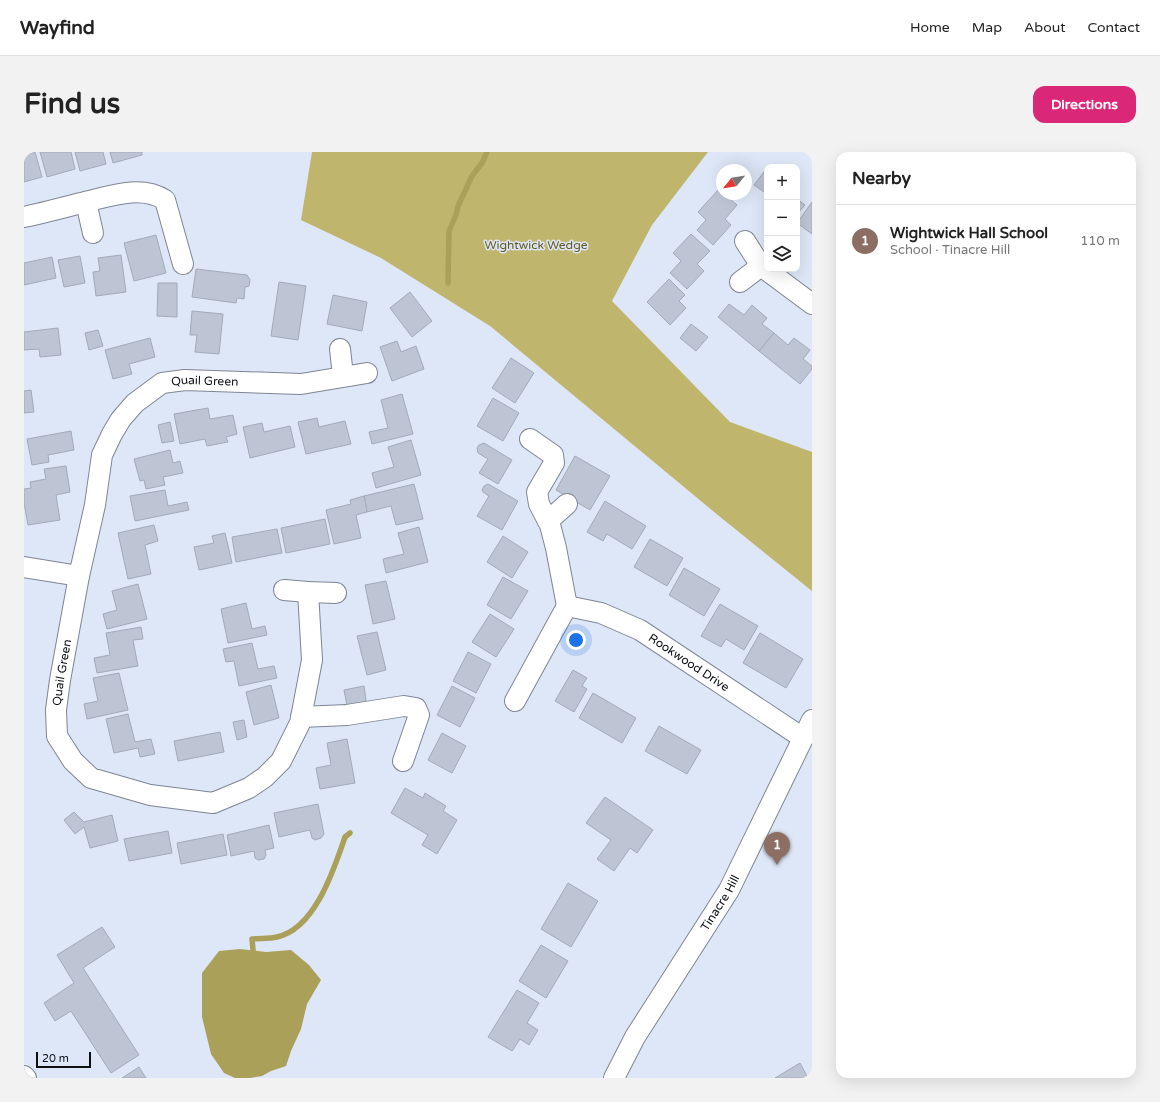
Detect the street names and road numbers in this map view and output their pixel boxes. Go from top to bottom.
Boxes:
street label: Quail Green [170,373,239,389]
street label: Rookwood Drive [646,631,732,694]
street label: Quail Green [50,638,74,707]
street label: Tinacre Hill [698,873,742,933]

